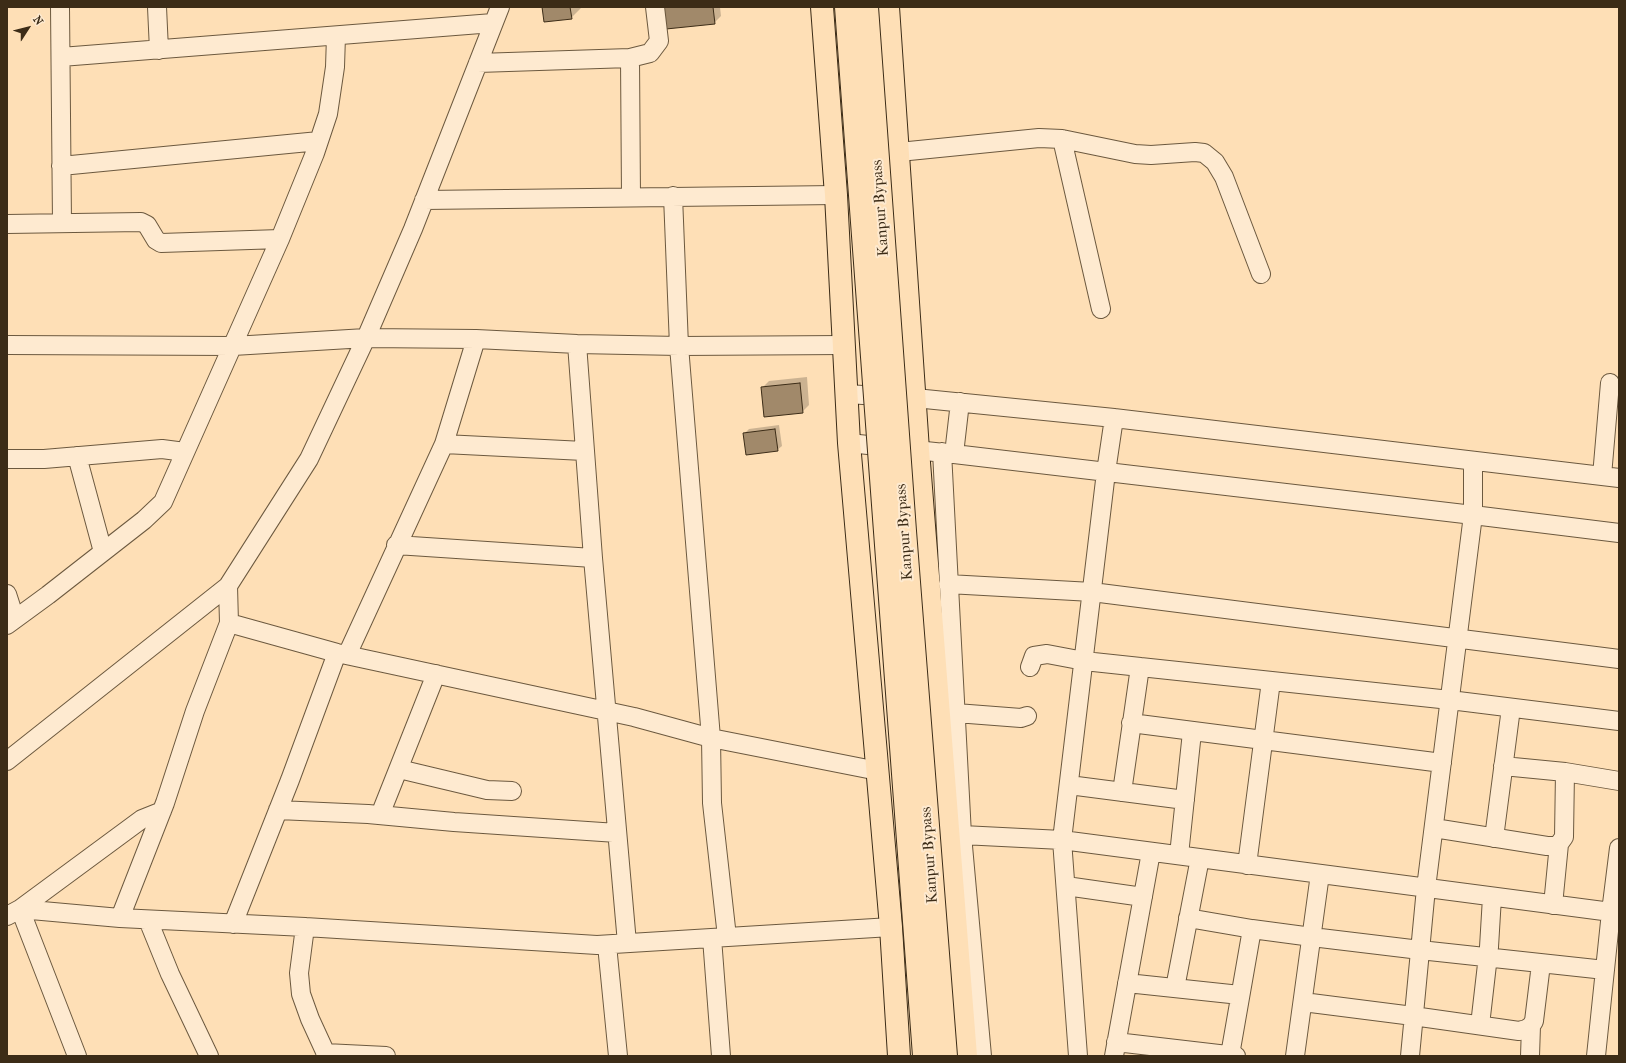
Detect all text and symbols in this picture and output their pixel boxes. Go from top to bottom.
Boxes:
north arrow [8,8,48,48]
text: N [30,13,46,28]
street label: Kanpur Bypass [869,159,893,257]
street label: Kanpur Bypass [893,483,917,581]
street label: Kanpur Bypass [918,806,942,904]

